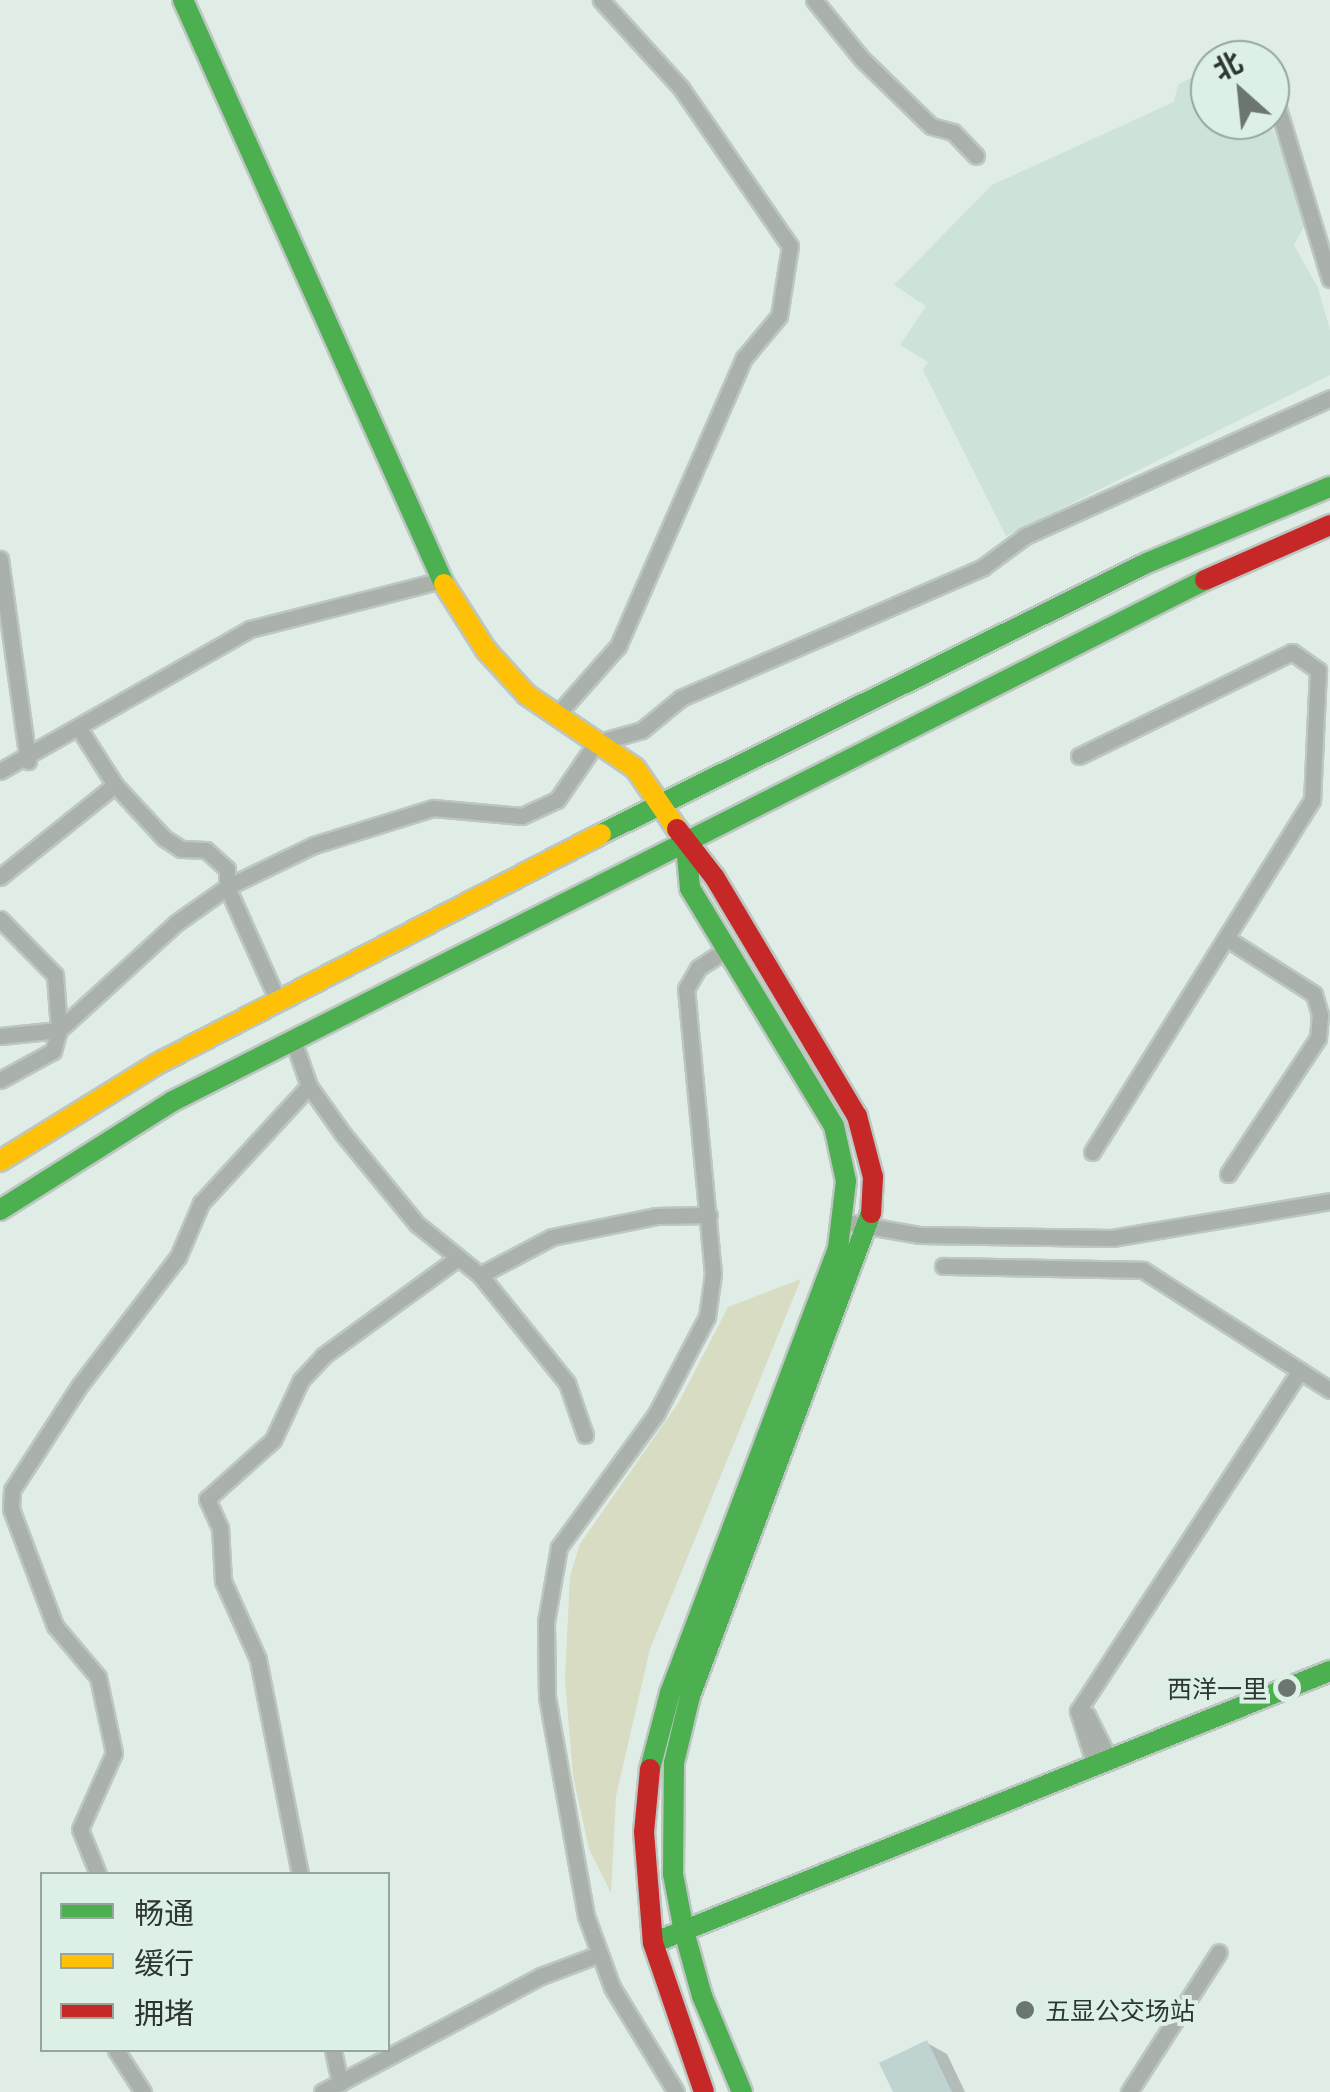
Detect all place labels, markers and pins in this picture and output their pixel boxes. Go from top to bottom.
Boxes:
place label: 西洋一里 [1167,1673,1267,1703]
marker: 西洋一里 [1276,1677,1298,1699]
place label: 五显公交场站 [1045,1995,1195,2025]
marker: 五显公交场站 [1014,1999,1036,2021]

